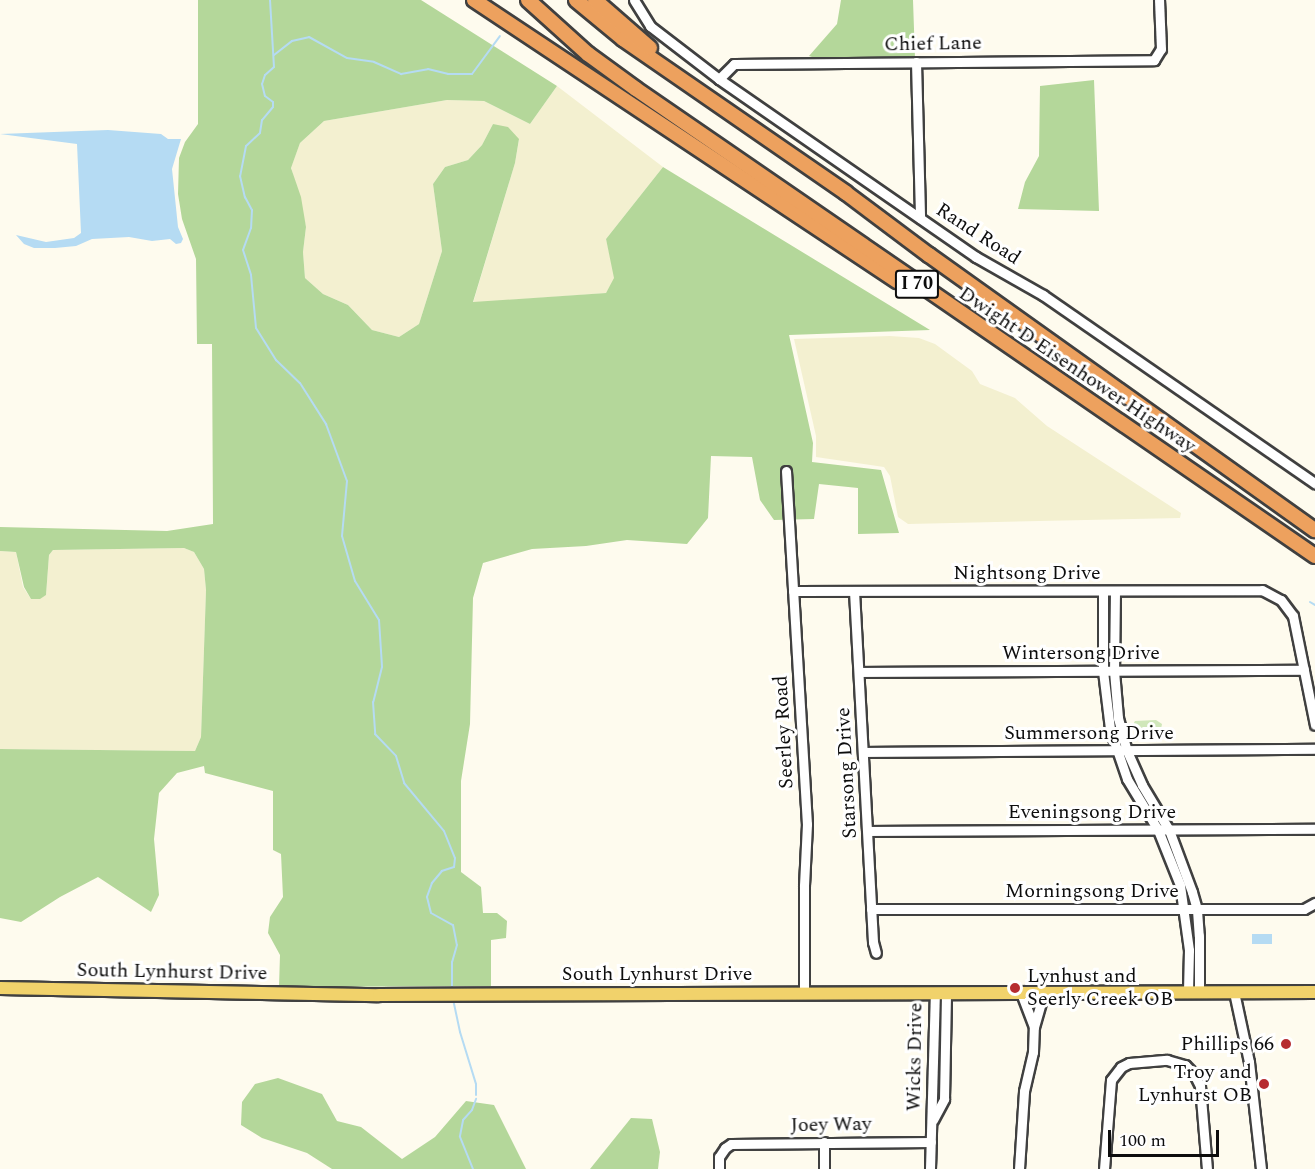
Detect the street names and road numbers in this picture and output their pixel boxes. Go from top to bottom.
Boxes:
street label: Chief Lane [884,31,982,57]
street label: Rand Road [931,198,1025,270]
road number: I 70 [894,269,940,299]
street label: Dwight D Eisenhower Highway [954,282,1200,458]
street label: Nightsong Drive [953,561,1101,585]
street label: Wintersong Drive [1002,641,1160,665]
street label: Seerley Road [769,675,799,789]
street label: Starsong Drive [832,707,862,839]
street label: Summersong Drive [1004,721,1174,745]
street label: Eveningsong Drive [1008,800,1176,824]
street label: Morningsong Drive [1005,879,1179,903]
street label: South Lynhurst Drive [76,958,268,986]
street label: South Lynhurst Drive [562,962,752,986]
street label: Wicks Drive [902,1002,928,1112]
street label: Joey Way [790,1112,872,1138]

